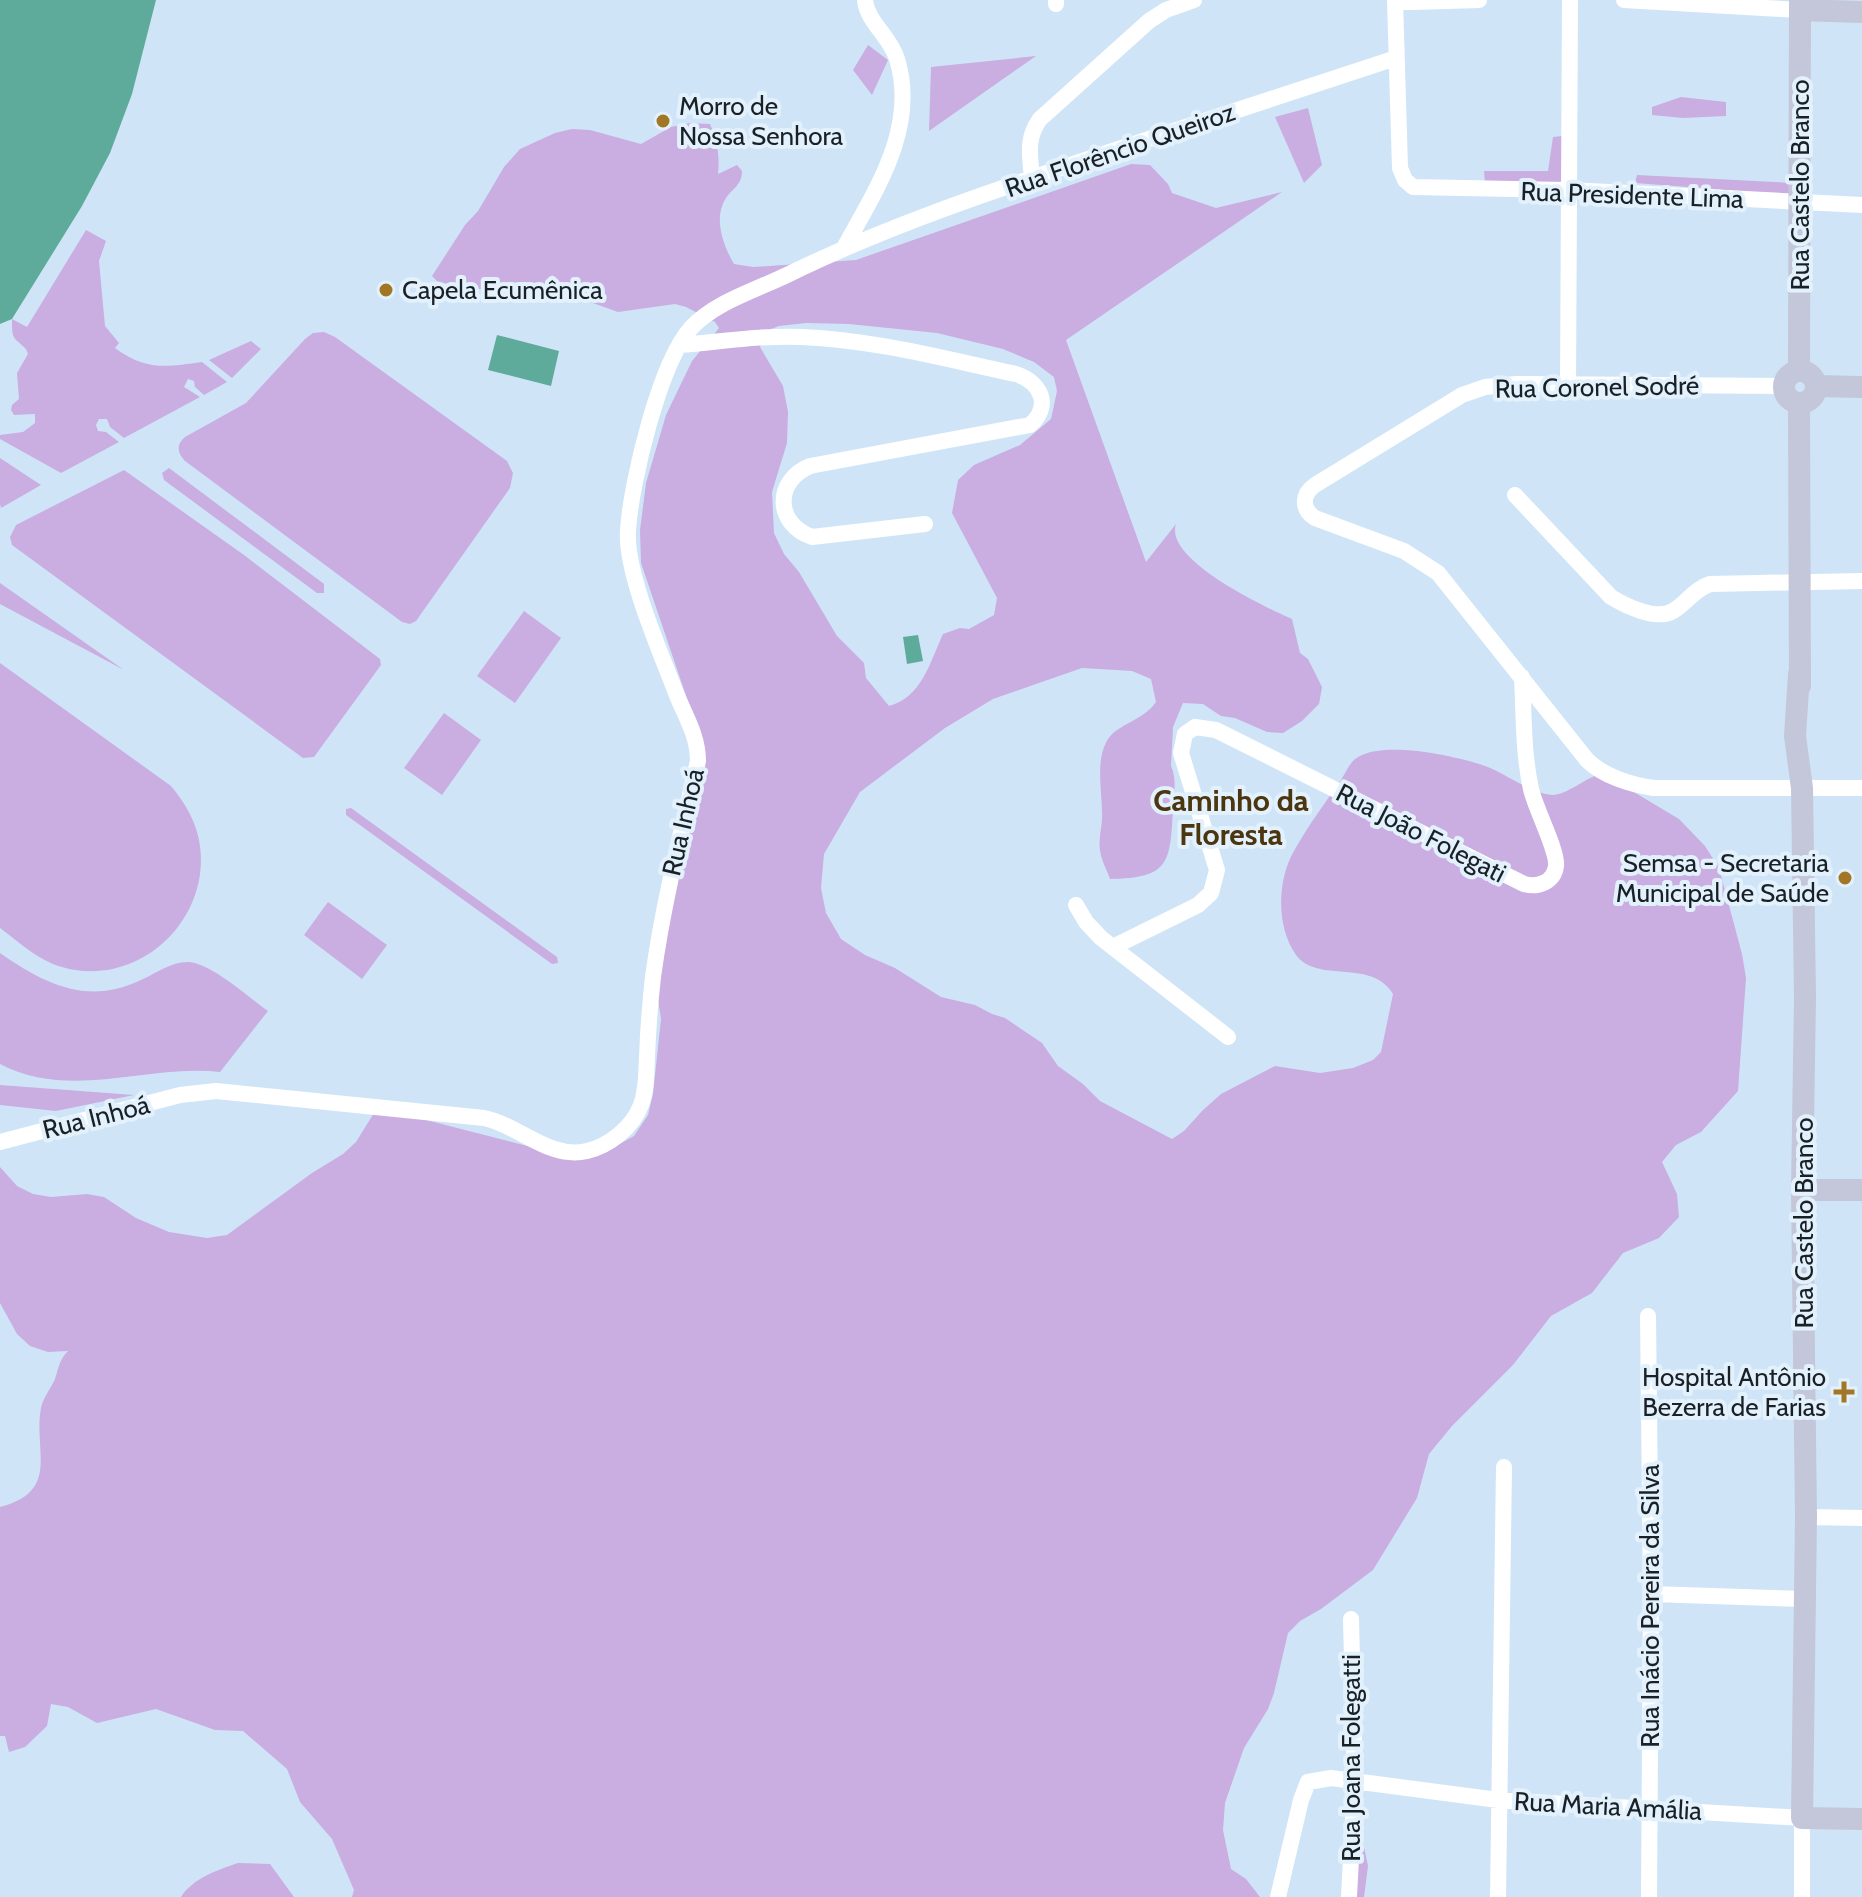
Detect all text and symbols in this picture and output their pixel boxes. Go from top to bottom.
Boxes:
street label: Rua Castelo Branco [1784,79,1816,291]
place label: Morro de Nossa Senhora [679,90,844,152]
street label: Rua Florêncio Queiroz [1001,96,1239,204]
marker: Morro de Nossa Senhora [654,112,672,130]
street label: Rua Presidente Lima [1520,175,1745,215]
place label: Capela Ecumênica [402,274,603,306]
marker: Capela Ecumênica [377,281,395,299]
street label: Rua Coronel Sodré [1495,369,1699,405]
street label: Rua Inhoá [655,765,711,879]
street label: Rua João Folegati [1331,777,1511,889]
district label: Caminho da Floresta [1153,782,1309,853]
place label: Semsa - Secretaria Municipal de Saúde [1616,847,1830,909]
marker: Semsa - Secretaria Municipal de Saúde [1836,869,1854,887]
street label: Rua Inhoá [39,1088,153,1146]
street label: Rua Castelo Branco [1788,1117,1820,1329]
place label: Hospital Antônio Bezerra de Farias [1642,1361,1826,1423]
marker: Hospital Antônio Bezerra de Farias [1833,1381,1855,1403]
street label: Rua Inácio Pereira da Silva [1634,1464,1666,1748]
street label: Rua Joana Folegatti [1335,1654,1367,1862]
street label: Rua Maria Amália [1513,1785,1703,1827]

